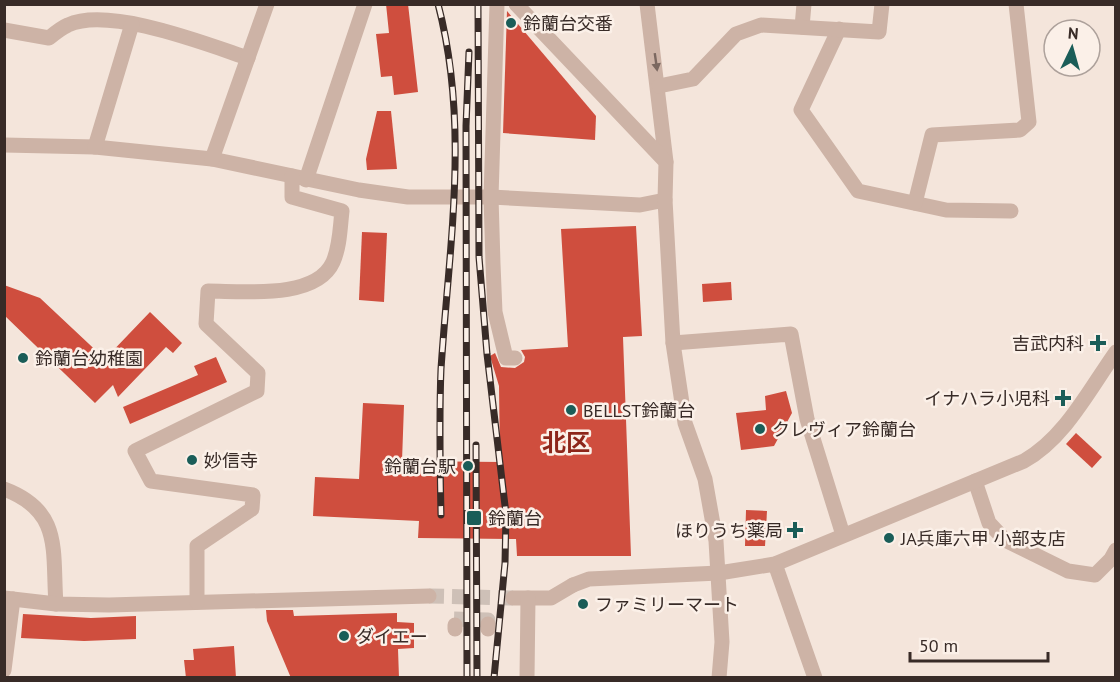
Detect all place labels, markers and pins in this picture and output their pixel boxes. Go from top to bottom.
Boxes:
place label: 鈴蘭台交番 [523,12,613,35]
marker: 鈴蘭台交番 [504,16,518,30]
place label: 吉武内科 [1012,332,1084,355]
marker: 吉武内科 [1089,334,1107,352]
place label: 鈴蘭台幼稚園 [35,347,143,370]
marker: 鈴蘭台幼稚園 [16,351,30,365]
place label: イナハラ小児科 [924,387,1050,410]
marker: イナハラ小児科 [1054,389,1072,407]
place label: BELLST鈴蘭台 [583,399,695,422]
marker: BELLST鈴蘭台 [564,403,578,417]
place label: クレヴィア鈴蘭台 [772,418,916,441]
marker: クレヴィア鈴蘭台 [753,422,767,436]
place label: 妙信寺 [204,449,258,472]
marker: 妙信寺 [185,453,199,467]
place label: 鈴蘭台駅 [384,455,456,478]
marker: 鈴蘭台駅 [461,459,475,473]
place label: 鈴蘭台 [488,507,542,530]
marker: 鈴蘭台 [465,509,483,527]
place label: ほりうち薬局 [675,519,783,542]
marker: ほりうち薬局 [788,523,802,537]
place label: JA兵庫六甲 小部支店 [900,527,1066,550]
marker: JA兵庫六甲 小部支店 [882,531,896,545]
place label: ファミリーマート [595,593,739,616]
marker: ファミリーマート [576,597,590,611]
place label: ダイエー [356,625,428,648]
marker: ダイエー [337,629,351,643]

